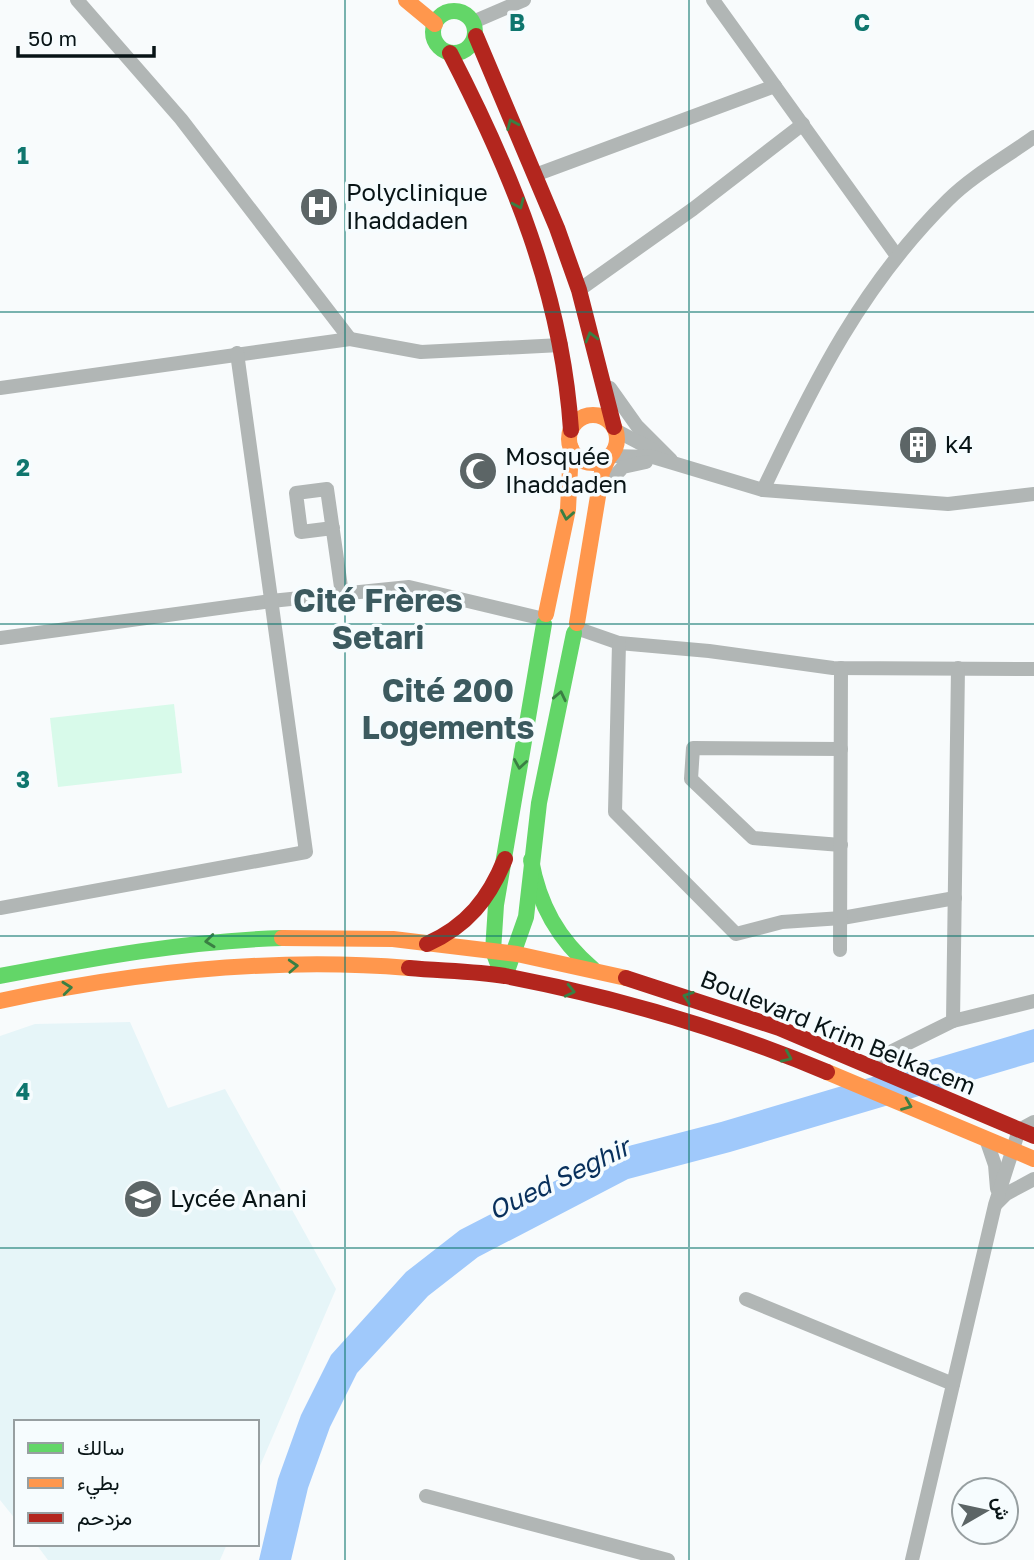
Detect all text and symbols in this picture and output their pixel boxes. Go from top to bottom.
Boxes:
text: B [509,8,525,36]
text: C [854,8,870,36]
scale bar [18,14,154,58]
text: 50 m [28,25,77,51]
one-way arrow [507,119,521,131]
text: 1 [17,141,29,169]
place label: Polyclinique Ihaddaden [346,177,488,234]
hospital icon: Polyclinique Ihaddaden [298,186,340,228]
one-way arrow [511,197,525,209]
one-way arrow [585,331,599,343]
building icon: k4 [897,424,939,466]
place label: k4 [945,429,973,458]
place label: Mosquée Ihaddaden [505,441,627,498]
mosque icon: Mosquée Ihaddaden [457,450,499,492]
text: 2 [16,453,30,481]
one-way arrow [560,509,575,521]
district label: Cité Frères Setari [293,581,463,656]
district label: Cité 200 Logements [362,671,534,746]
one-way arrow [552,690,566,702]
one-way arrow [513,758,528,770]
text: 3 [16,765,30,793]
one-way arrow [205,934,216,949]
one-way arrow [287,958,298,973]
street label: Boulevard Krim Belkacem [697,963,980,1100]
one-way arrow [62,981,73,996]
one-way arrow [563,982,575,997]
one-way arrow [682,991,695,1005]
one-way arrow [779,1049,792,1063]
text: 4 [16,1077,30,1105]
one-way arrow [900,1097,912,1111]
water label: Oued Seghir [483,1129,638,1226]
school or university icon: Lycée Anani [122,1178,164,1220]
place label: Lycée Anani [170,1183,307,1212]
legend [14,1420,259,1546]
text: سالك [77,1434,124,1460]
text: بطيء [77,1469,120,1500]
north arrow [950,1476,1020,1546]
text: ش [988,1495,1015,1522]
text: مزدحم [77,1504,132,1532]

